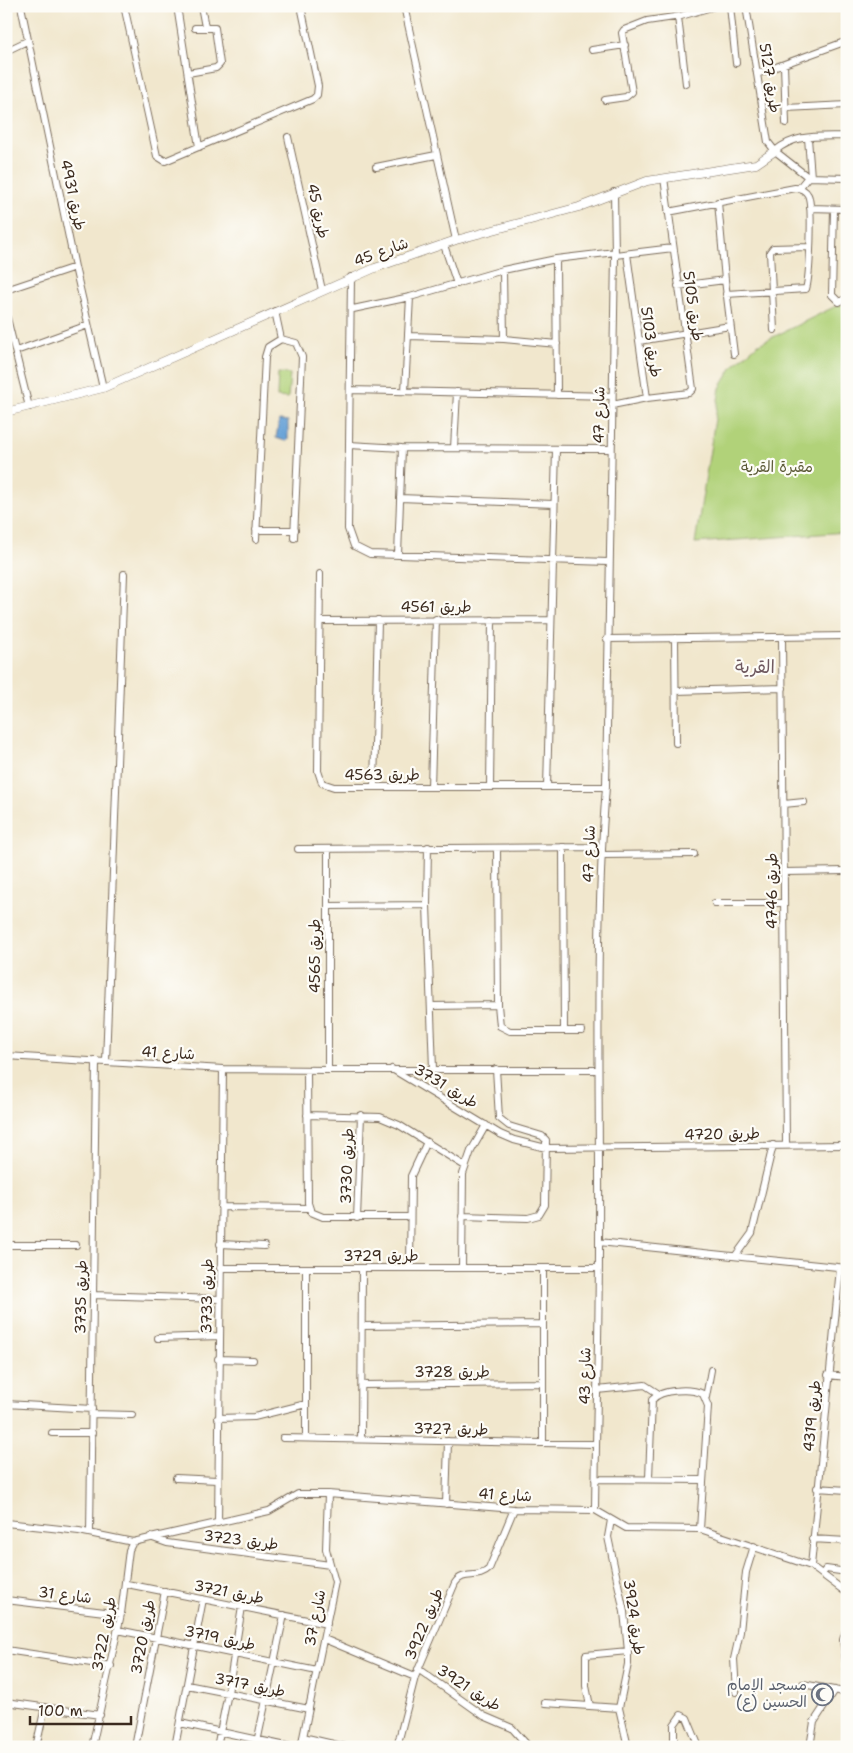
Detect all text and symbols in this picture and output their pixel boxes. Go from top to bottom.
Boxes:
street label: طريق 5127 [755,42,785,114]
street label: طريق 4931 [56,158,90,232]
street label: طريق 45 [302,182,334,240]
street label: شارع 45 [351,233,411,271]
street label: طريق 5105 [678,270,708,342]
street label: طريق 5103 [636,305,666,379]
street label: شارع 47 [588,386,610,444]
park label: مقبرة القرية [741,457,813,477]
street label: طريق 4561 [400,597,472,617]
district label: القرية [735,655,775,679]
street label: طريق 4563 [344,765,420,785]
street label: شارع 47 [578,825,600,883]
street label: طريق 4746 [762,853,782,929]
street label: طريق 4565 [305,919,325,993]
street label: شارع 41 [141,1042,195,1064]
street label: طريق 3731 [410,1059,482,1113]
street label: طريق 4720 [684,1123,760,1145]
street label: طريق 3730 [336,1128,358,1204]
street label: طريق 3729 [343,1246,419,1266]
street label: طريق 3733 [196,1258,218,1334]
street label: طريق 3735 [70,1260,92,1334]
street label: شارع 43 [574,1347,596,1405]
street label: طريق 3728 [414,1362,490,1382]
street label: طريق 4319 [798,1379,826,1453]
street label: طريق 3727 [413,1418,489,1440]
street label: شارع 41 [478,1484,532,1506]
street label: طريق 3723 [202,1525,280,1555]
street label: طريق 3721 [192,1575,266,1609]
street label: طريق 3924 [619,1578,649,1656]
street label: شارع 31 [37,1582,93,1608]
street label: طريق 3922 [400,1585,448,1663]
street label: شارع 37 [300,1588,330,1648]
street label: طريق 3722 [87,1595,121,1673]
street label: طريق 3720 [126,1598,160,1676]
street label: طريق 3719 [183,1621,257,1655]
street label: طريق 3921 [433,1660,505,1716]
street label: طريق 3717 [213,1668,287,1702]
place label: مسجد الإمام الحسين (ع) [727,1675,807,1712]
mosque icon: مسجد الإمام الحسين (ع) [811,1682,835,1706]
scale bar [30,1693,131,1725]
text: 100 m [38,1701,83,1721]

